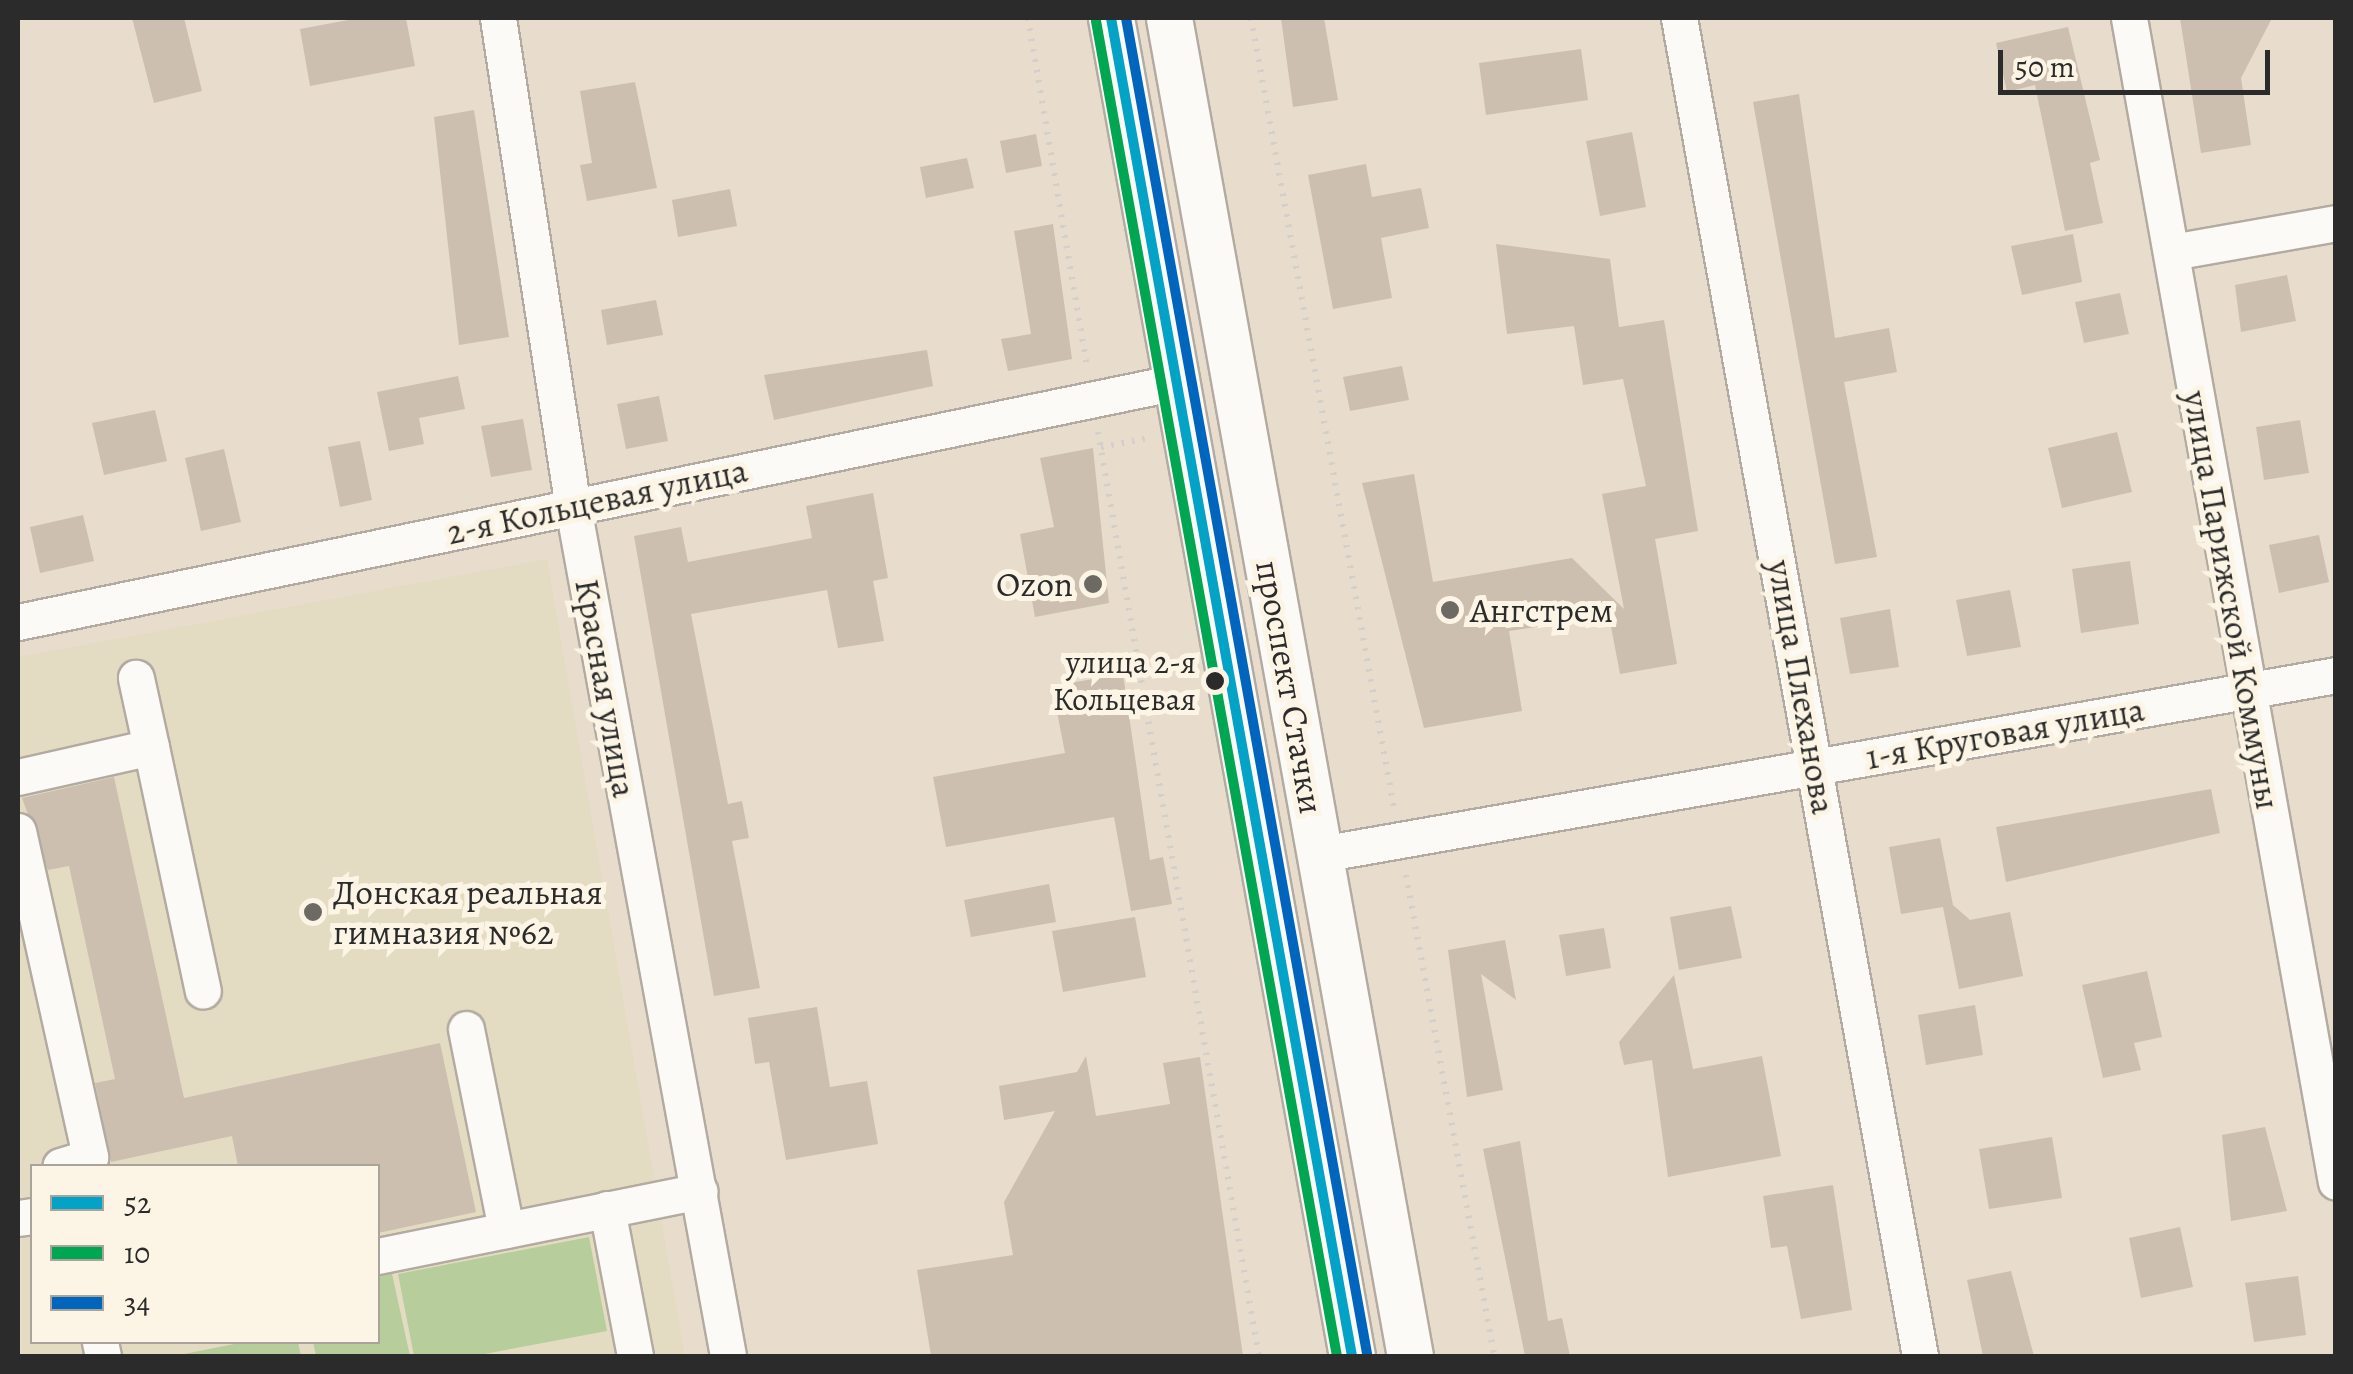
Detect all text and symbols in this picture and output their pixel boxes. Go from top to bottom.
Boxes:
scale bar [2003,30,2276,92]
text: 50 m [2015,47,2075,87]
street label: улица Парижской Коммуны [2174,387,2290,813]
street label: 2-я Кольцевая улица [443,449,751,553]
street label: проспект Стачки [1247,557,1333,817]
street label: улица Плеханова [1759,557,1845,817]
place label: Ozon [996,563,1073,605]
marker: Ozon [1082,573,1104,595]
street label: Красная улица [566,576,646,800]
place label: Ангстрем [1470,589,1613,631]
marker: Ангстрем [1439,599,1461,621]
place label: улица 2-я Кольцевая [1053,644,1196,719]
marker: улица 2-я Кольцевая [1205,671,1225,691]
street label: 1-я Круговая улица [1862,688,2148,778]
place label: Донская реальная гимназия №62 [333,871,603,953]
marker: Донская реальная гимназия №62 [302,901,324,923]
legend [30,1164,380,1344]
text: 52 [124,1183,151,1223]
text: 10 [124,1233,150,1273]
text: 34 [124,1283,150,1323]

